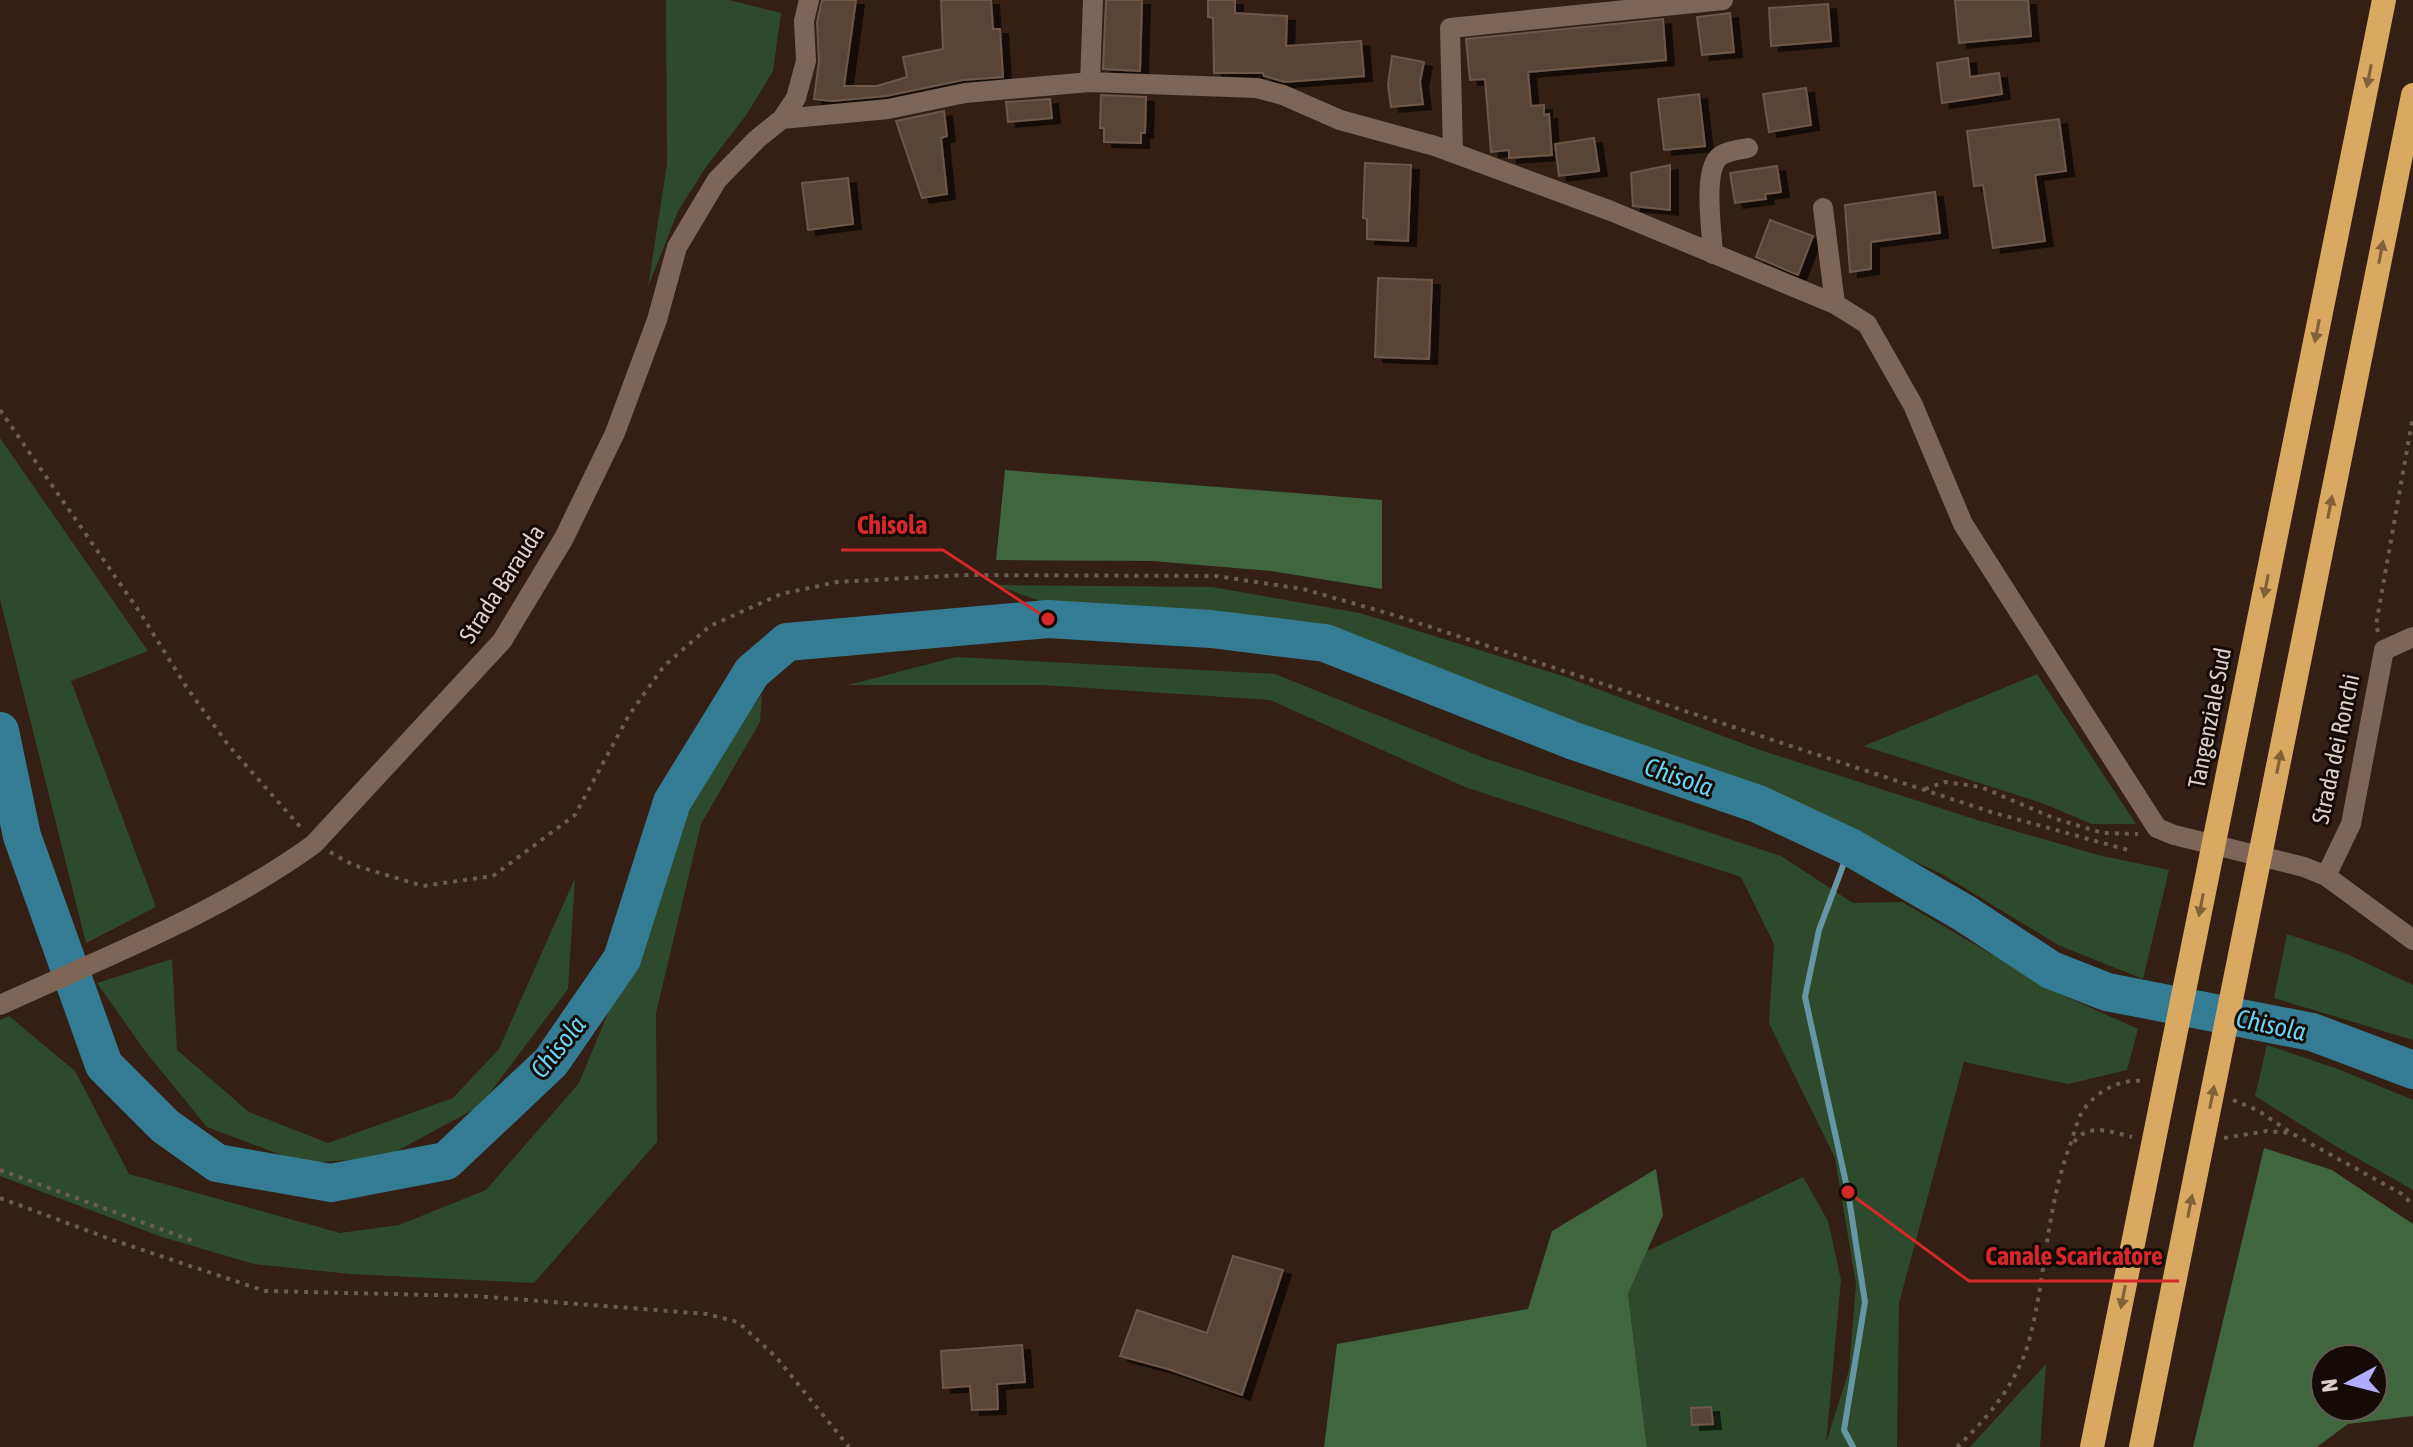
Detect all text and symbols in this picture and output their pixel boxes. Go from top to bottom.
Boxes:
one-way arrow [2362,64,2374,89]
one-way arrow [2376,239,2388,264]
one-way arrow [2310,319,2323,344]
one-way arrow [2325,494,2337,519]
callout: Chisola [841,500,943,550]
text: Chisola [857,510,927,540]
street label: Strada Barauda [453,520,550,648]
one-way arrow [2259,574,2271,599]
street label: Tangenziale Sud [2183,645,2236,791]
street label: Strada dei Ronchi [2306,671,2365,826]
one-way arrow [2274,749,2286,774]
water label: Chisola [1641,751,1717,803]
one-way arrow [2195,892,2207,917]
water label: Chisola [2234,1003,2308,1047]
water label: Chisola [524,1010,592,1084]
one-way arrow [2206,1085,2218,1110]
one-way arrow [2184,1193,2196,1218]
callout: Canale Scaricatore [1969,1231,2179,1281]
text: Canale Scaricatore [1985,1241,2163,1271]
one-way arrow [2116,1285,2128,1310]
north arrow [2309,1343,2389,1423]
text: N [2315,1377,2343,1393]

